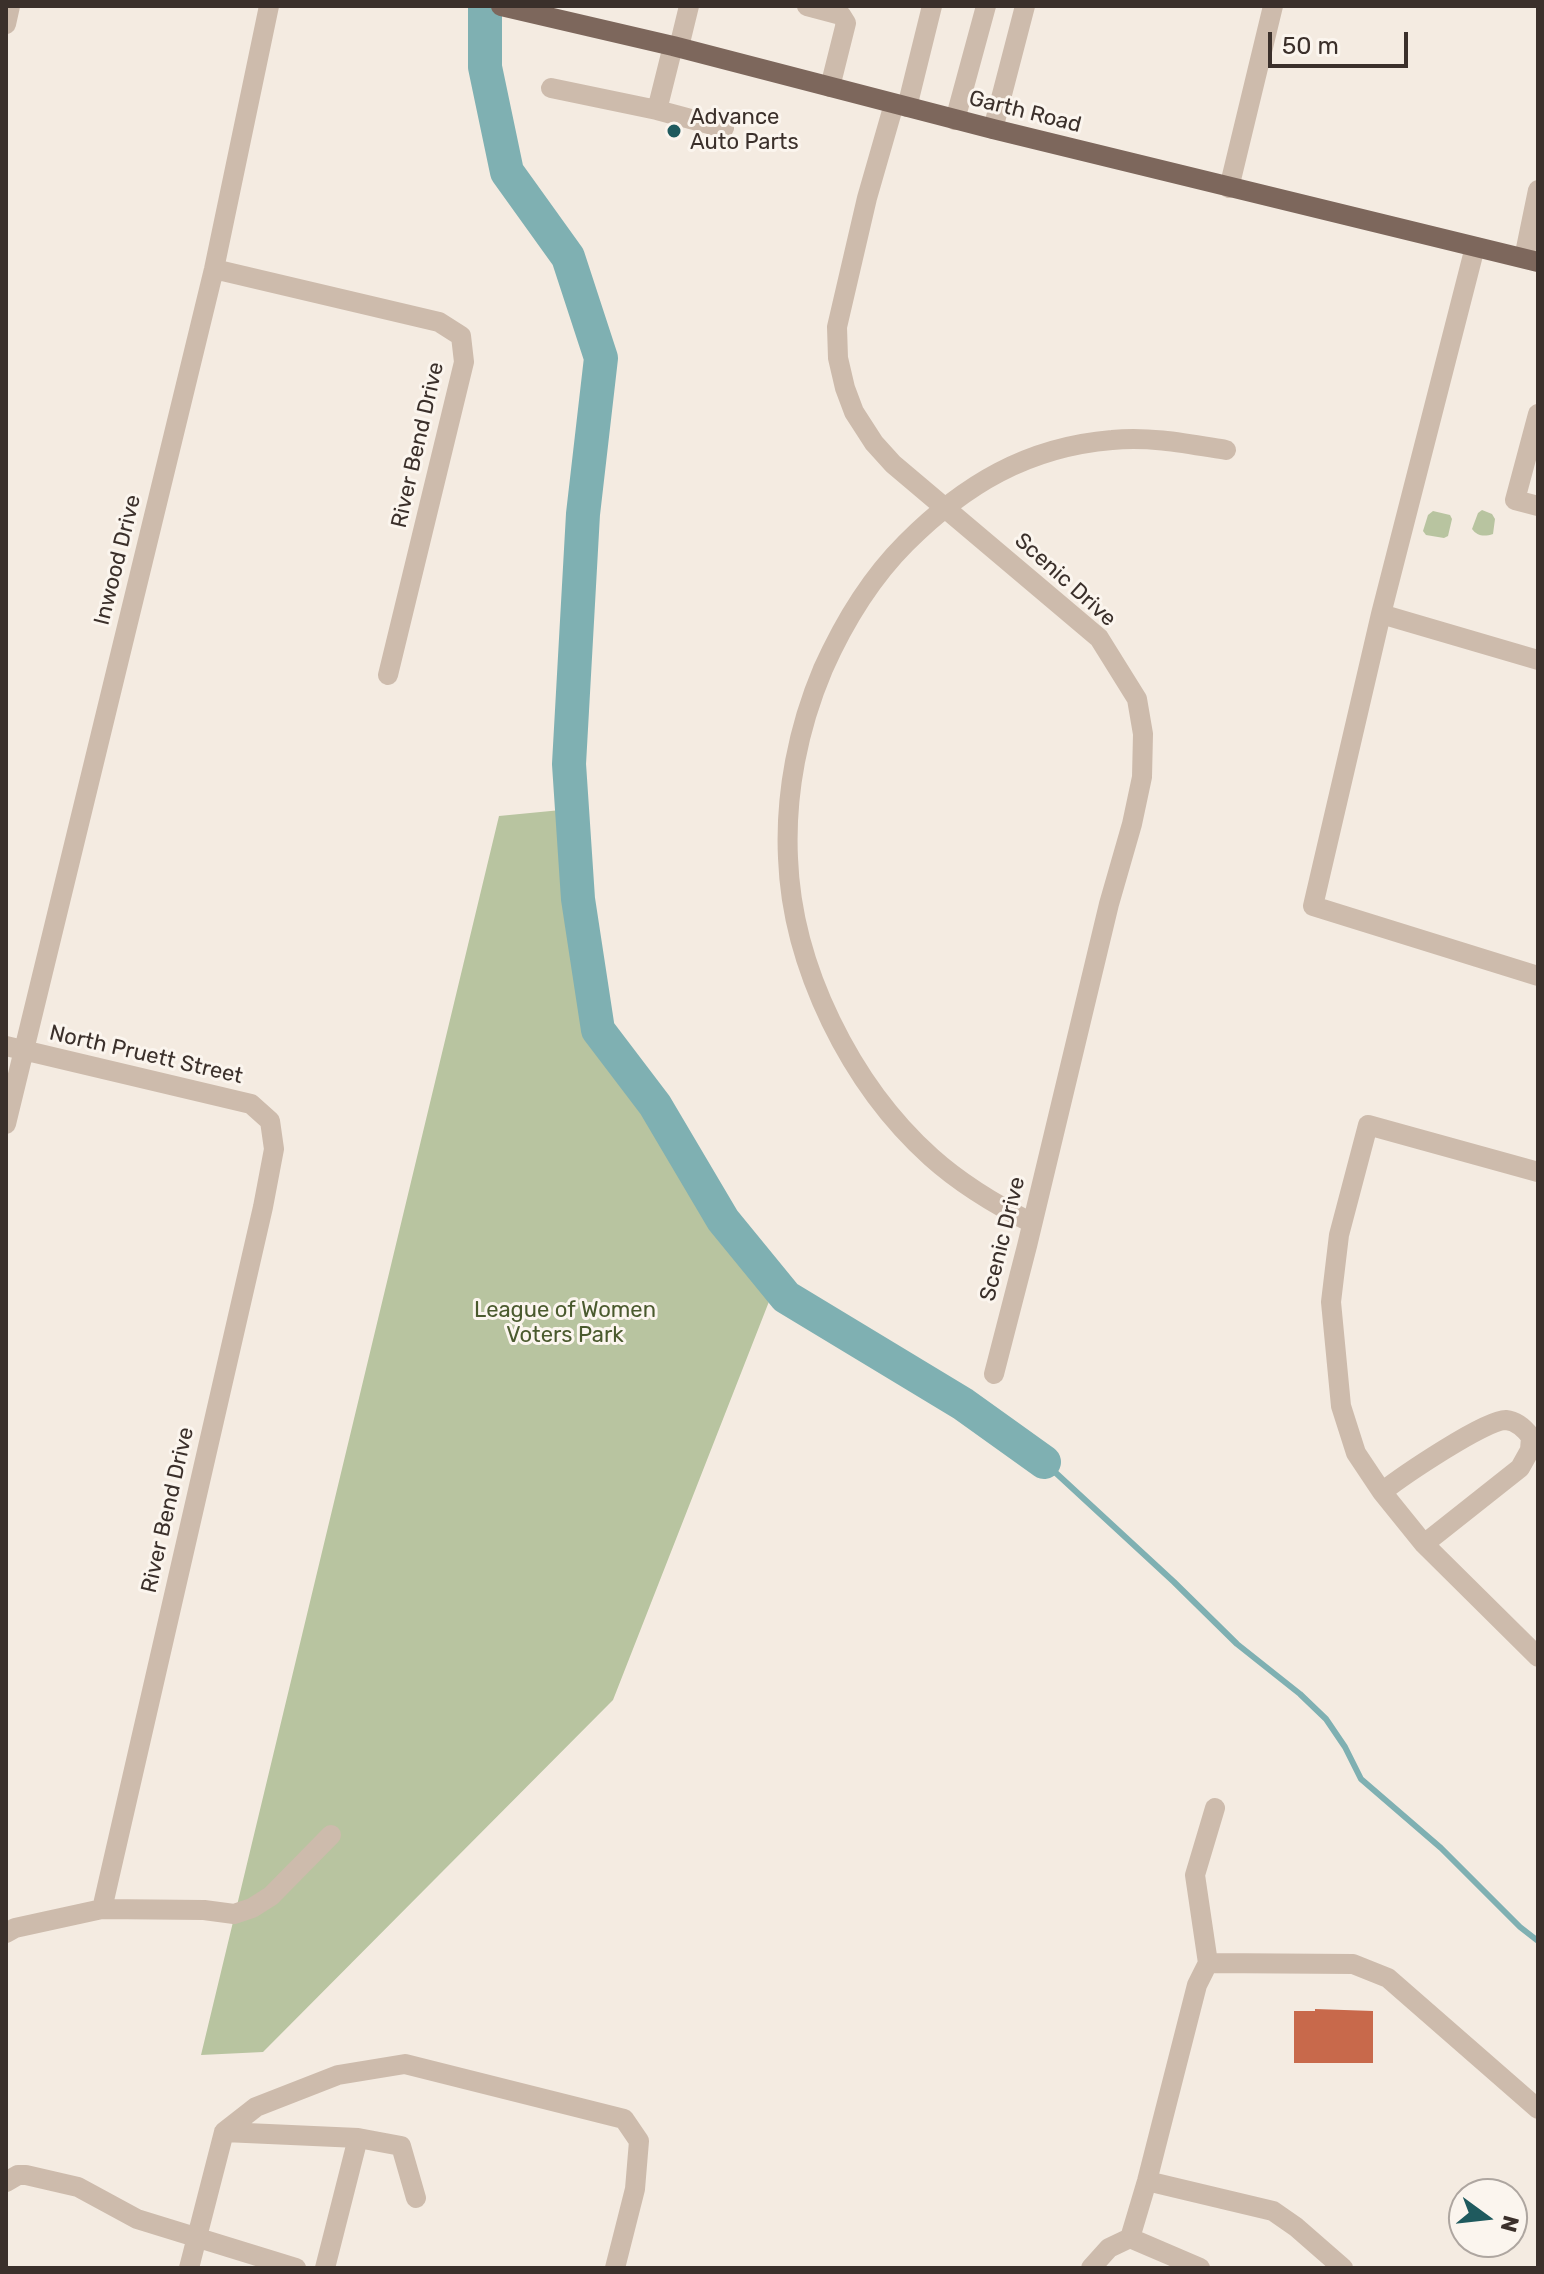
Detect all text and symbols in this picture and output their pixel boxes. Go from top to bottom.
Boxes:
scale bar [1272,16,1412,66]
text: 50 m [1282,32,1339,60]
street label: Garth Road [966,85,1084,139]
place label: Advance Auto Parts [690,105,799,156]
marker: Advance Auto Parts [665,122,683,140]
street label: River Bend Drive [386,360,450,530]
street label: Inwood Drive [89,492,147,628]
street label: Scenic Drive [1009,528,1121,632]
street label: North Pruett Street [47,1020,245,1090]
street label: Scenic Drive [975,1174,1031,1304]
park label: League of Women Voters Park [474,1298,656,1350]
street label: River Bend Drive [136,1425,200,1595]
north arrow [1448,2178,1528,2258]
text: N [1495,2213,1525,2235]

